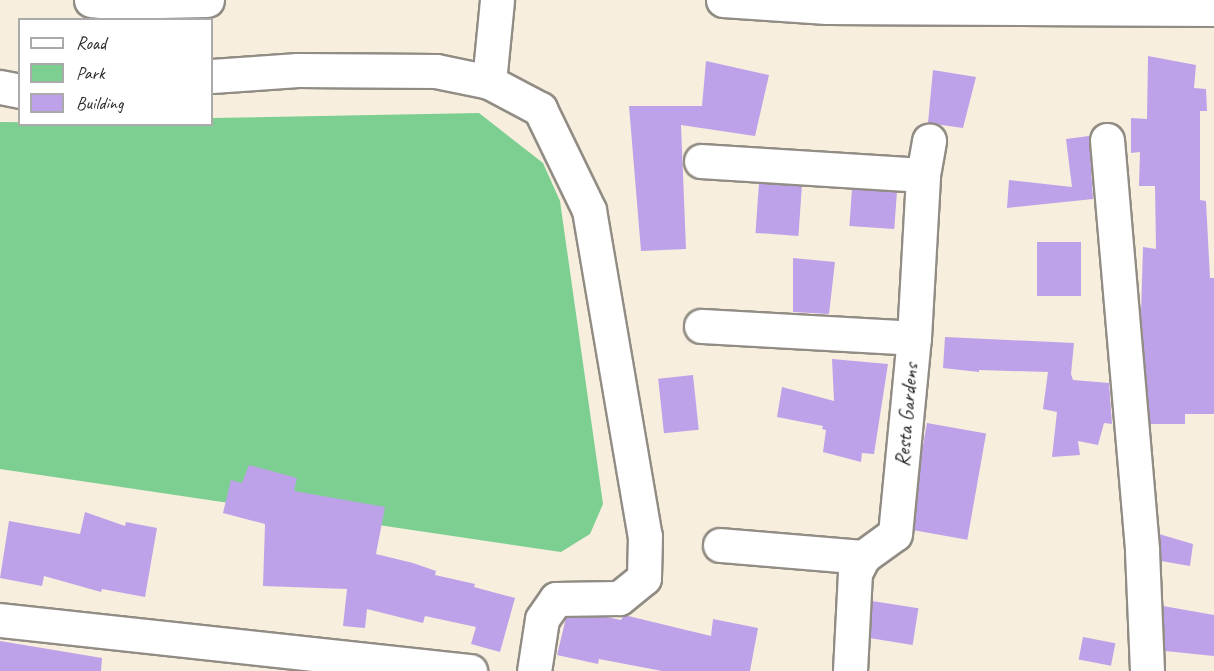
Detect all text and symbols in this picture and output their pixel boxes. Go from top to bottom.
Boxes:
legend [18,18,213,126]
text: Road [76,32,106,54]
text: Park [76,62,105,84]
text: Building [76,92,123,114]
street label: Resta Gardens [889,362,923,468]

